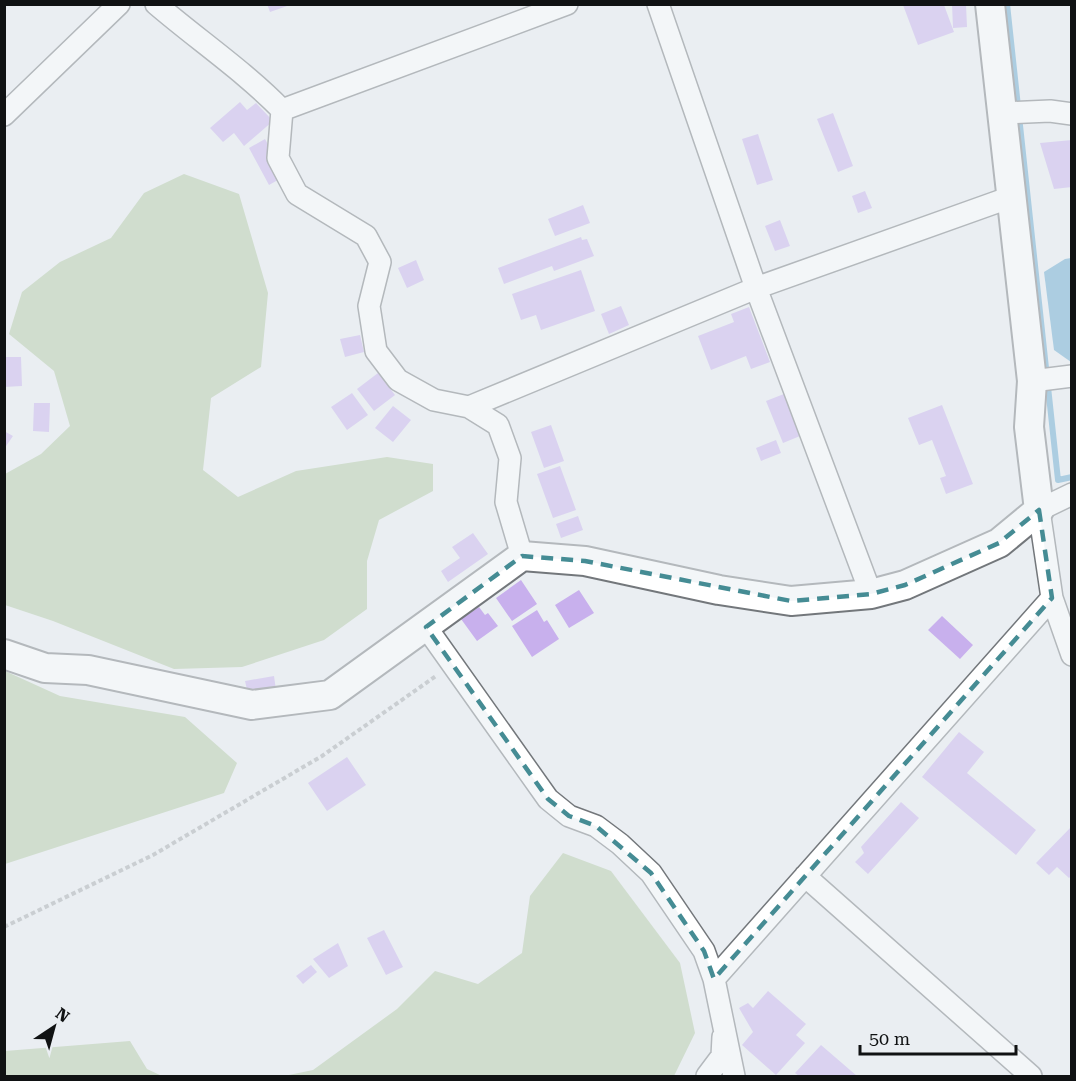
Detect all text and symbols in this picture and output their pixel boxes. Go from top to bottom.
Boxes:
north arrow [24,997,84,1057]
text: N [52,1004,73,1027]
scale bar [860,1018,1016,1056]
text: 50 m [869,1028,910,1049]

